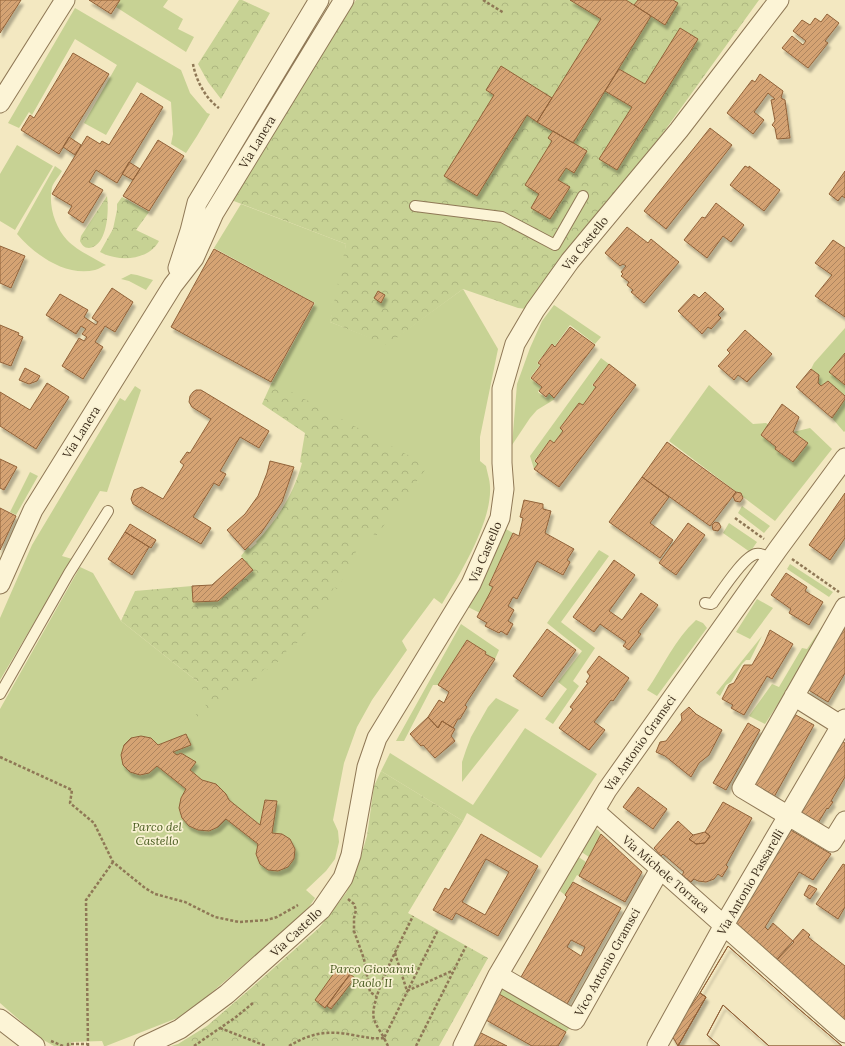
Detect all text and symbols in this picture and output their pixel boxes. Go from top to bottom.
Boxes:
street label: Via Lanera [235,113,279,172]
street label: Via Castello [558,213,611,274]
street label: Via Lanera [59,403,103,462]
street label: Via Castello [465,519,505,586]
street label: Via Antonio Gramsci [601,692,679,795]
park label: Parco del Castello [132,819,182,848]
street label: Via Antonio Passarelli [713,826,786,938]
street label: Via Michele Torraca [618,831,713,916]
street label: Via Castello [266,904,325,960]
street label: Vico Antonio Gramsci [571,905,643,1020]
park label: Parco Giovanni Paolo II [330,961,414,990]

